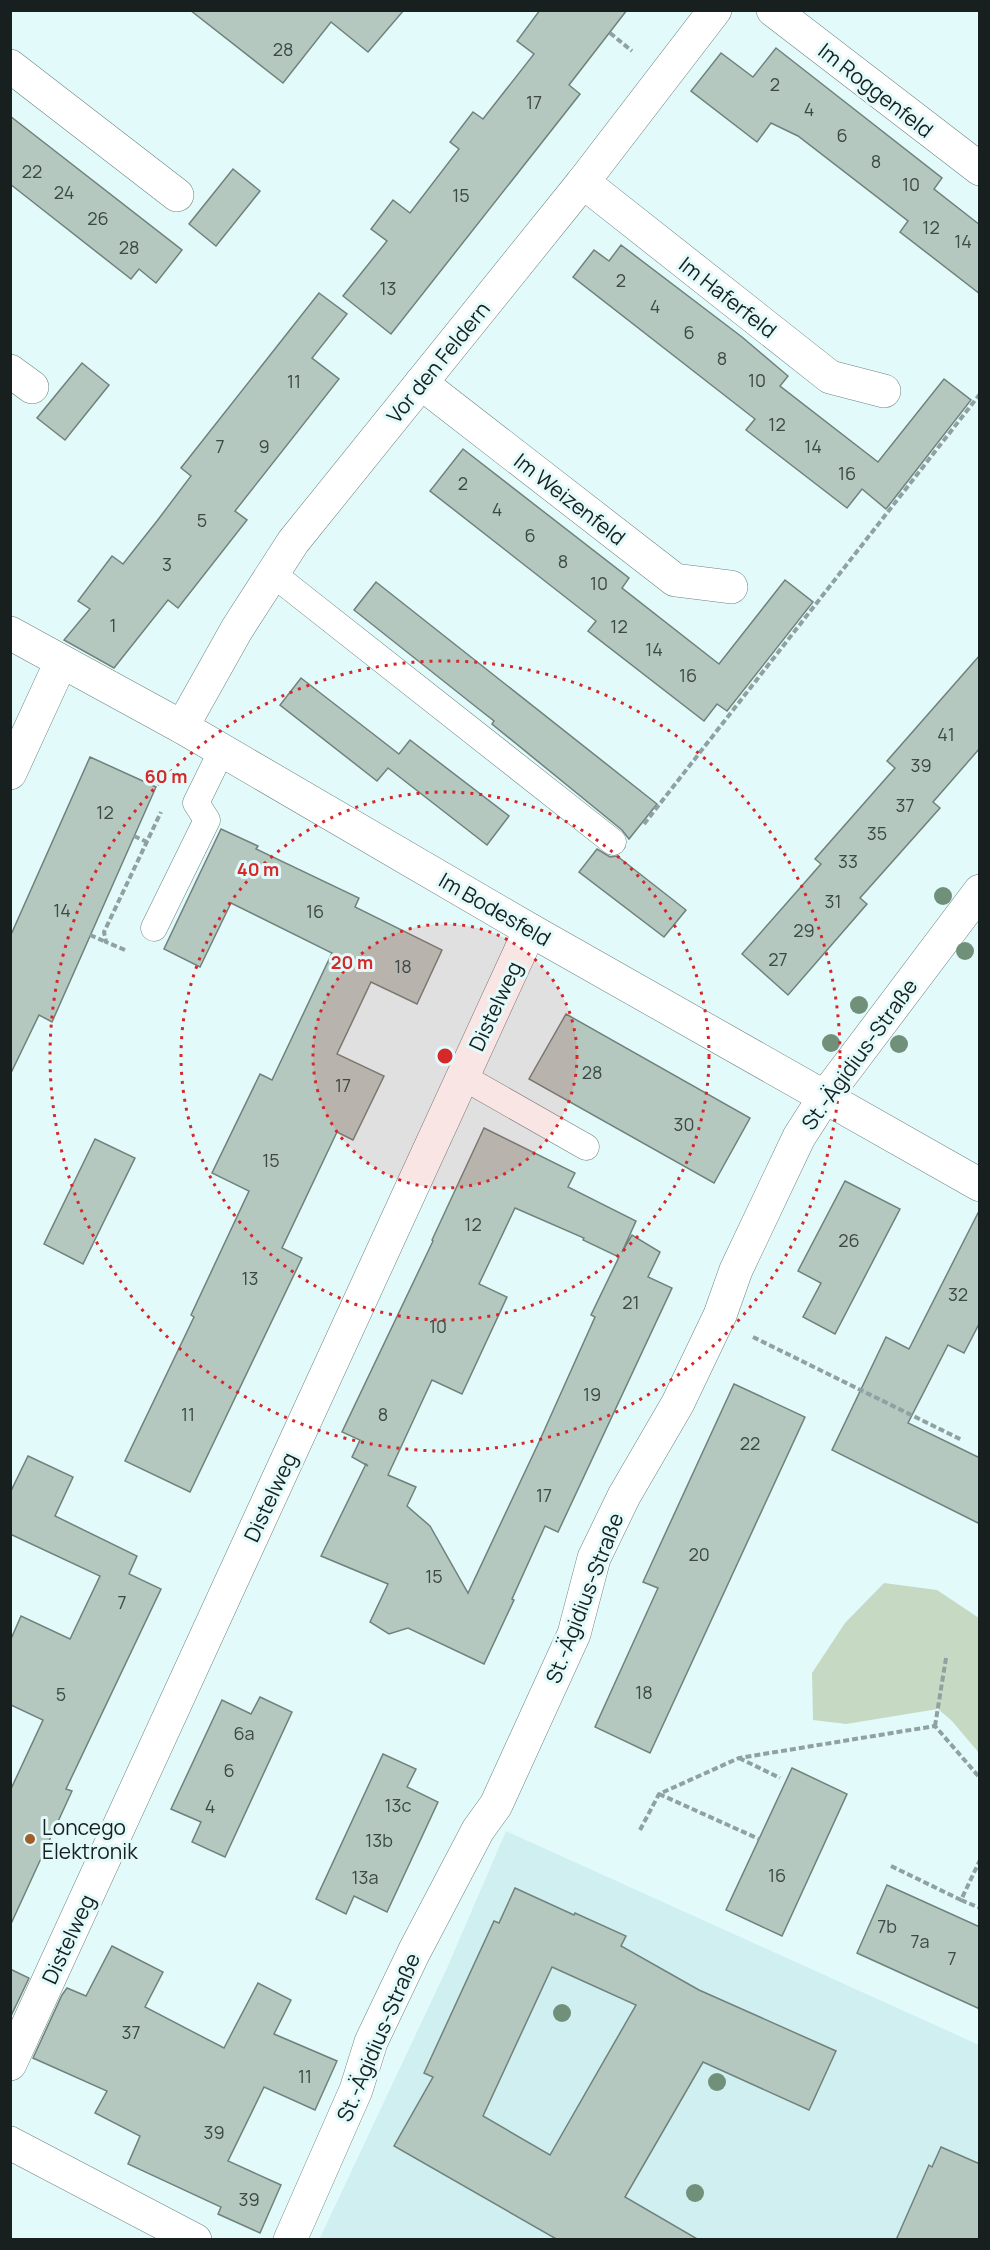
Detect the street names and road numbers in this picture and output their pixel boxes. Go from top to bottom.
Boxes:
street label: Im Roggenfeld [813,36,939,144]
street label: Im Haferfeld [673,250,783,344]
street label: Vor den Feldern [380,295,496,429]
street label: Im Weizenfeld [509,447,631,551]
street label: Im Bodesfeld [434,866,556,952]
street label: Distelweg [462,957,528,1055]
street label: St.-Ägidius-Straße [795,973,923,1135]
street label: Distelweg [237,1448,303,1546]
street label: St.-Ägidius-Straße [539,1509,629,1687]
street label: Distelweg [35,1890,101,1988]
street label: St.-Ägidius-Straße [330,1948,426,2126]

